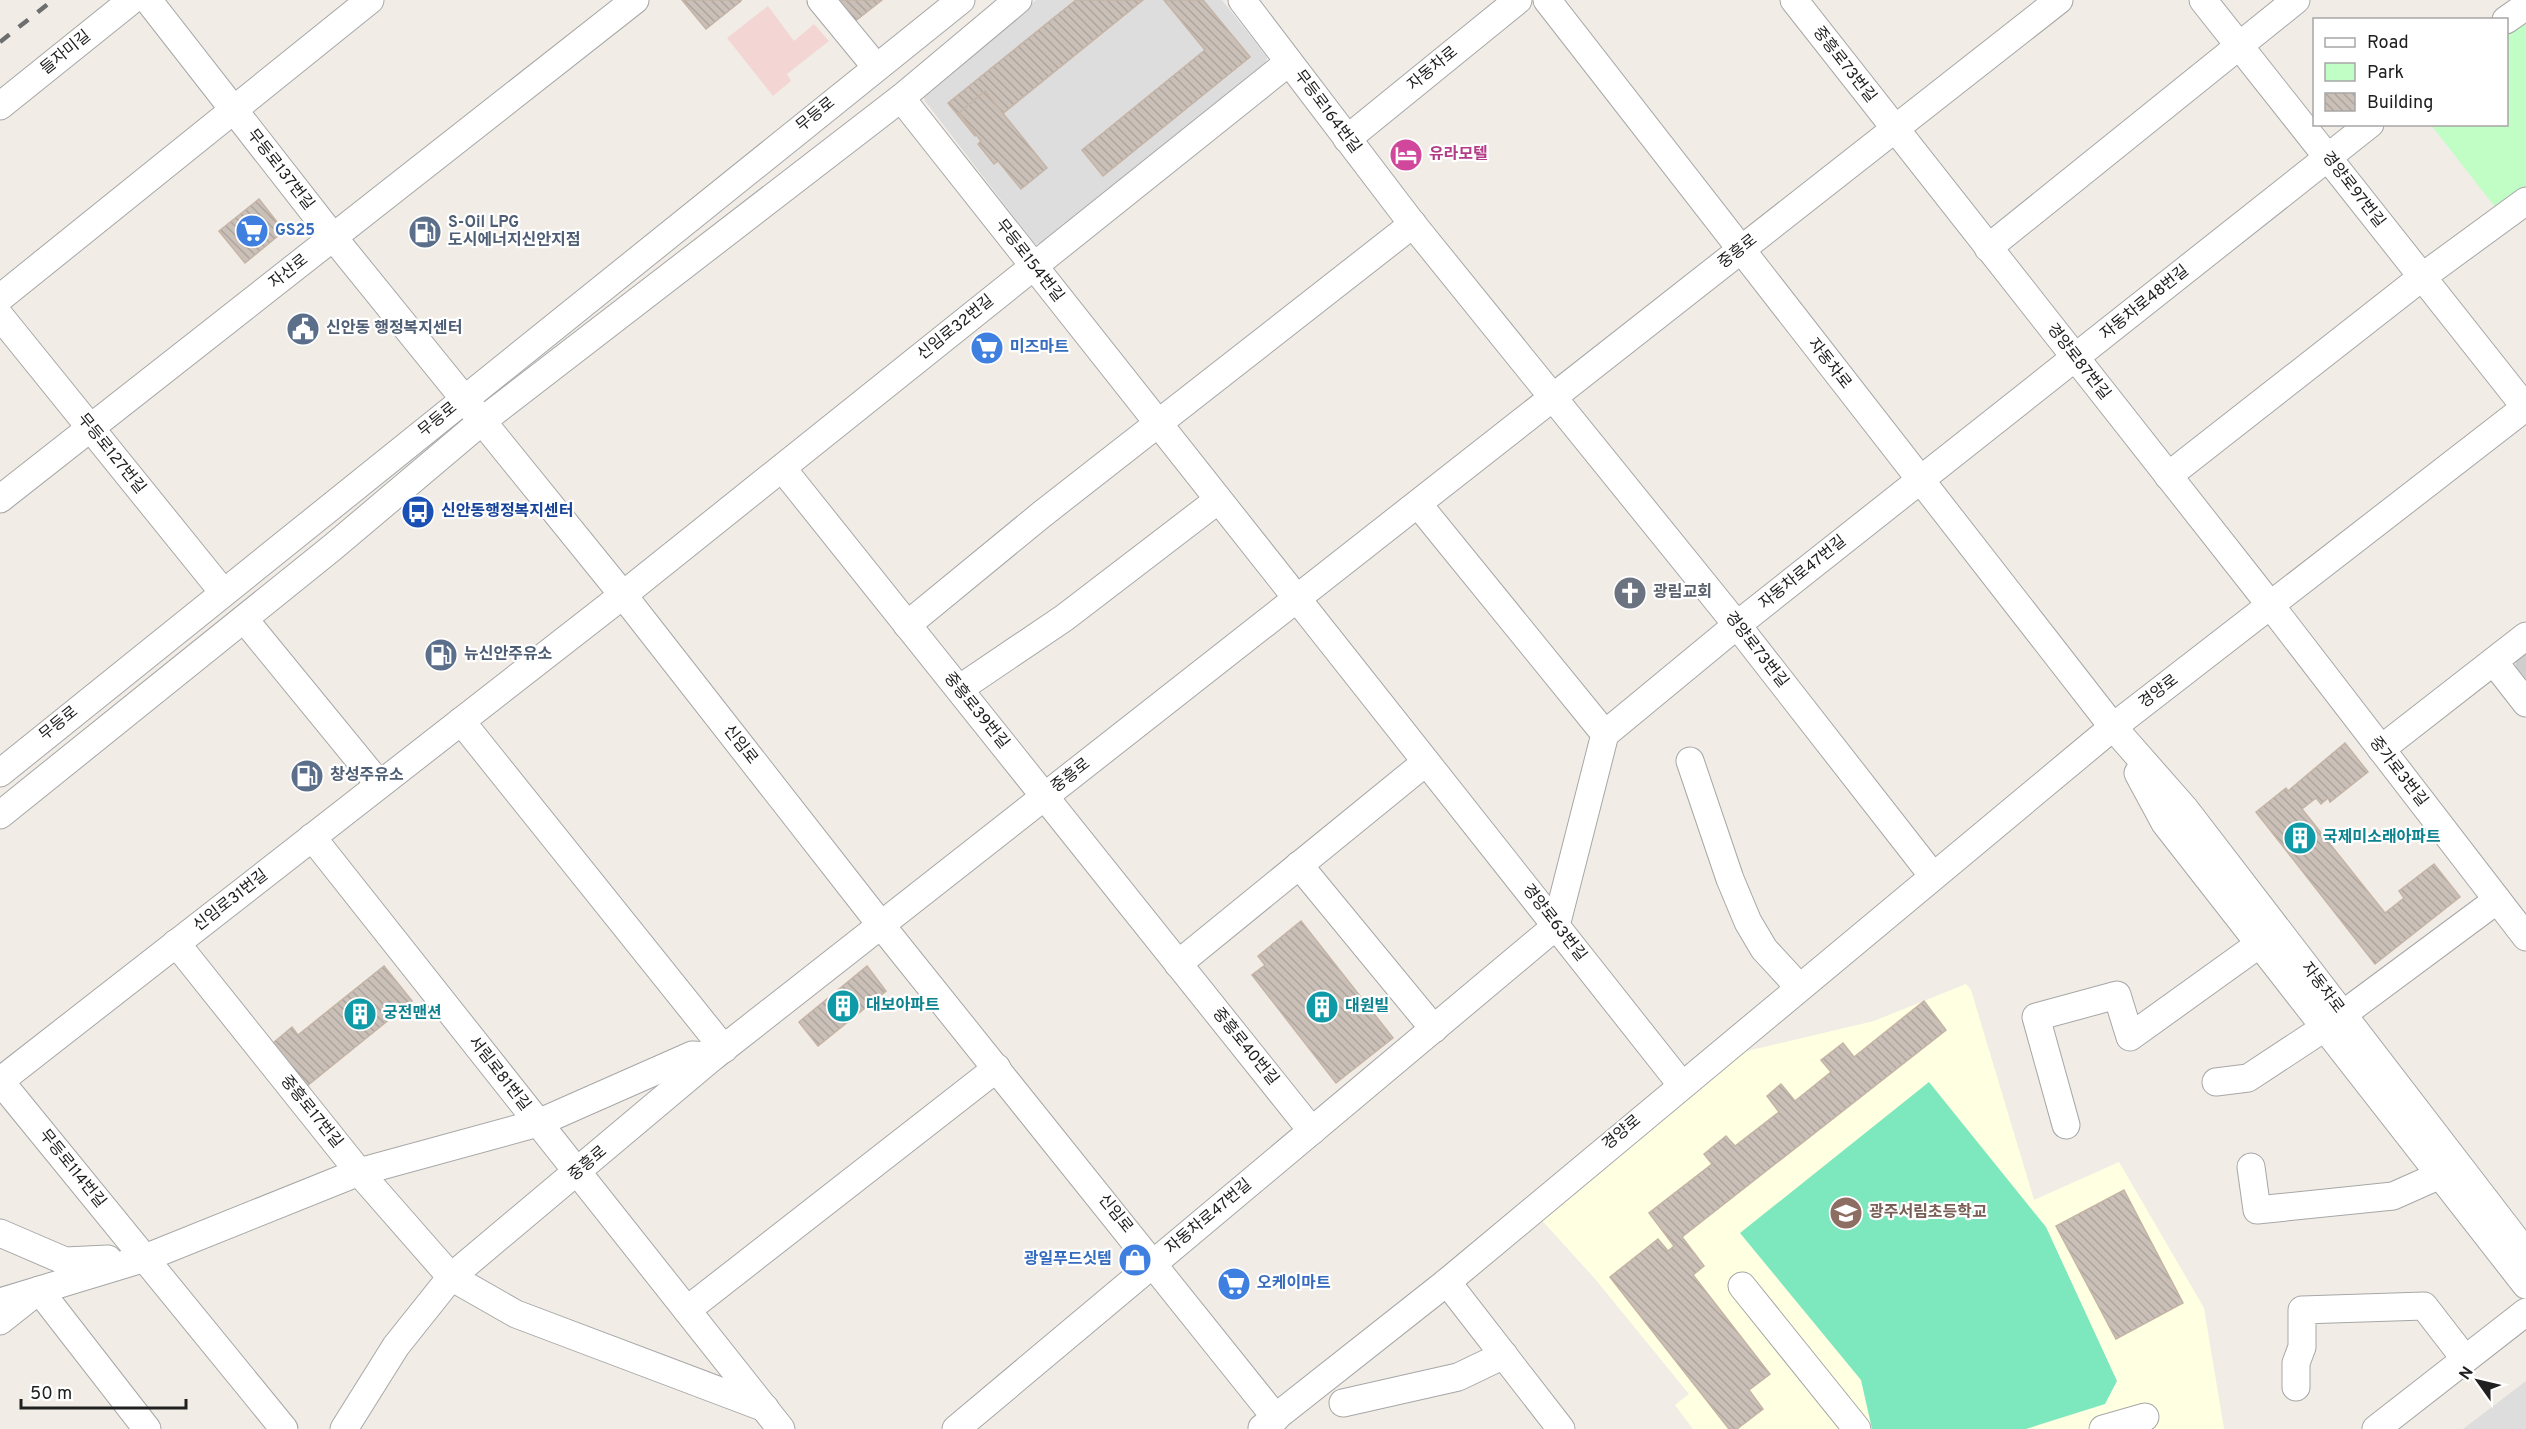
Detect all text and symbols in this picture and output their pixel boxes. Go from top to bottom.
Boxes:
legend [2313,18,2508,126]
street label: 중흥로73번길 [1808,23,1880,107]
street label: 들자미길 [37,27,95,79]
text: Road [2367,32,2409,55]
street label: 자동차로 [1404,43,1462,95]
text: Park [2367,62,2404,85]
street label: 무등로164번길 [1289,66,1365,158]
text: Building [2367,92,2433,115]
street label: 무등로 [793,93,840,137]
street label: 무등로137번길 [242,125,318,215]
hotel icon: 유라모텔 [1388,137,1424,173]
place label: 유라모텔 [1429,145,1488,165]
street label: 경양로97번길 [2317,148,2389,232]
supermarket icon: GS25 [234,213,270,249]
place label: S-Oil LPG 도시에너지신안지점 [448,213,580,251]
fuel station icon: S-Oil LPG 도시에너지신안지점 [407,214,443,250]
street label: 무등로154번길 [990,216,1068,306]
place label: GS25 [275,221,315,241]
street label: 중흥로 [1714,230,1762,273]
street label: 자산로 [265,250,313,293]
street label: 자동차로48번길 [2097,261,2193,345]
street label: 신임로32번길 [914,291,998,365]
public building icon: 신안동 행정복지센터 [285,311,321,347]
place label: 신안동 행정복지센터 [326,319,462,339]
street label: 경양로87번길 [2042,320,2114,404]
supermarket icon: 미즈마트 [969,330,1005,366]
street label: 자동차로 [1803,335,1855,394]
place label: 미즈마트 [1010,338,1069,358]
street label: 무등로 [415,398,462,442]
street label: 무등로127번길 [73,410,149,498]
bus stop icon: 신안동행정복지센터 [400,494,436,530]
place label: 신안동행정복지센터 [441,502,573,522]
street label: 자동차로47번길 [1755,532,1851,614]
church icon: 광림교회 [1612,575,1648,611]
place label: 광림교회 [1653,583,1712,603]
street label: 경양로73번길 [1720,608,1792,692]
fuel station icon: 뉴신안주유소 [423,637,459,673]
place label: 뉴신안주유소 [464,645,553,665]
street label: 중흥로39번길 [939,669,1013,753]
street label: 경양로 [2135,671,2183,713]
street label: 무등로 [36,702,83,746]
street label: 신임로 [719,721,762,769]
street label: 중가로3번길 [2364,733,2432,811]
street label: 중흥로 [1047,754,1095,797]
fuel station icon: 창성주유소 [289,758,325,794]
place label: 창성주유소 [330,766,404,786]
building icon: 국제미소래아파트 [2282,820,2318,856]
place label: 국제미소래아파트 [2323,828,2441,848]
street label: 신임로31번길 [190,866,272,936]
street label: 경양로63번길 [1518,880,1590,966]
street label: 자동차로 [2296,958,2348,1018]
building icon: 대보아파트 [825,988,861,1024]
building icon: 대원빌 [1304,989,1340,1025]
building icon: 궁전맨션 [342,996,378,1032]
place label: 대보아파트 [866,996,940,1016]
place label: 대원빌 [1345,997,1389,1017]
place label: 궁전맨션 [383,1004,442,1024]
street label: 중흥로40번길 [1208,1004,1282,1090]
street label: 서림로81번길 [464,1033,534,1115]
street label: 중흥로17번길 [276,1072,346,1152]
street label: 경양로 [1599,1111,1646,1155]
street label: 무등로114번길 [34,1126,110,1212]
street label: 중흥로 [565,1142,612,1186]
street label: 자동차로47번길 [1162,1175,1256,1259]
street label: 신임로 [1093,1191,1137,1238]
school or university icon: 광주서림초등학교 [1828,1195,1864,1231]
place label: 광주서림초등학교 [1869,1202,1987,1223]
shop icon: 광일푸드싯템 [1117,1242,1153,1278]
place label: 광일푸드싯템 [1024,1250,1112,1270]
supermarket icon: 오케이마트 [1216,1266,1252,1302]
place label: 오케이마트 [1257,1274,1331,1294]
north arrow [2448,1351,2508,1411]
text: N [2456,1363,2479,1384]
scale bar [21,1372,186,1410]
text: 50 m [30,1383,72,1406]

